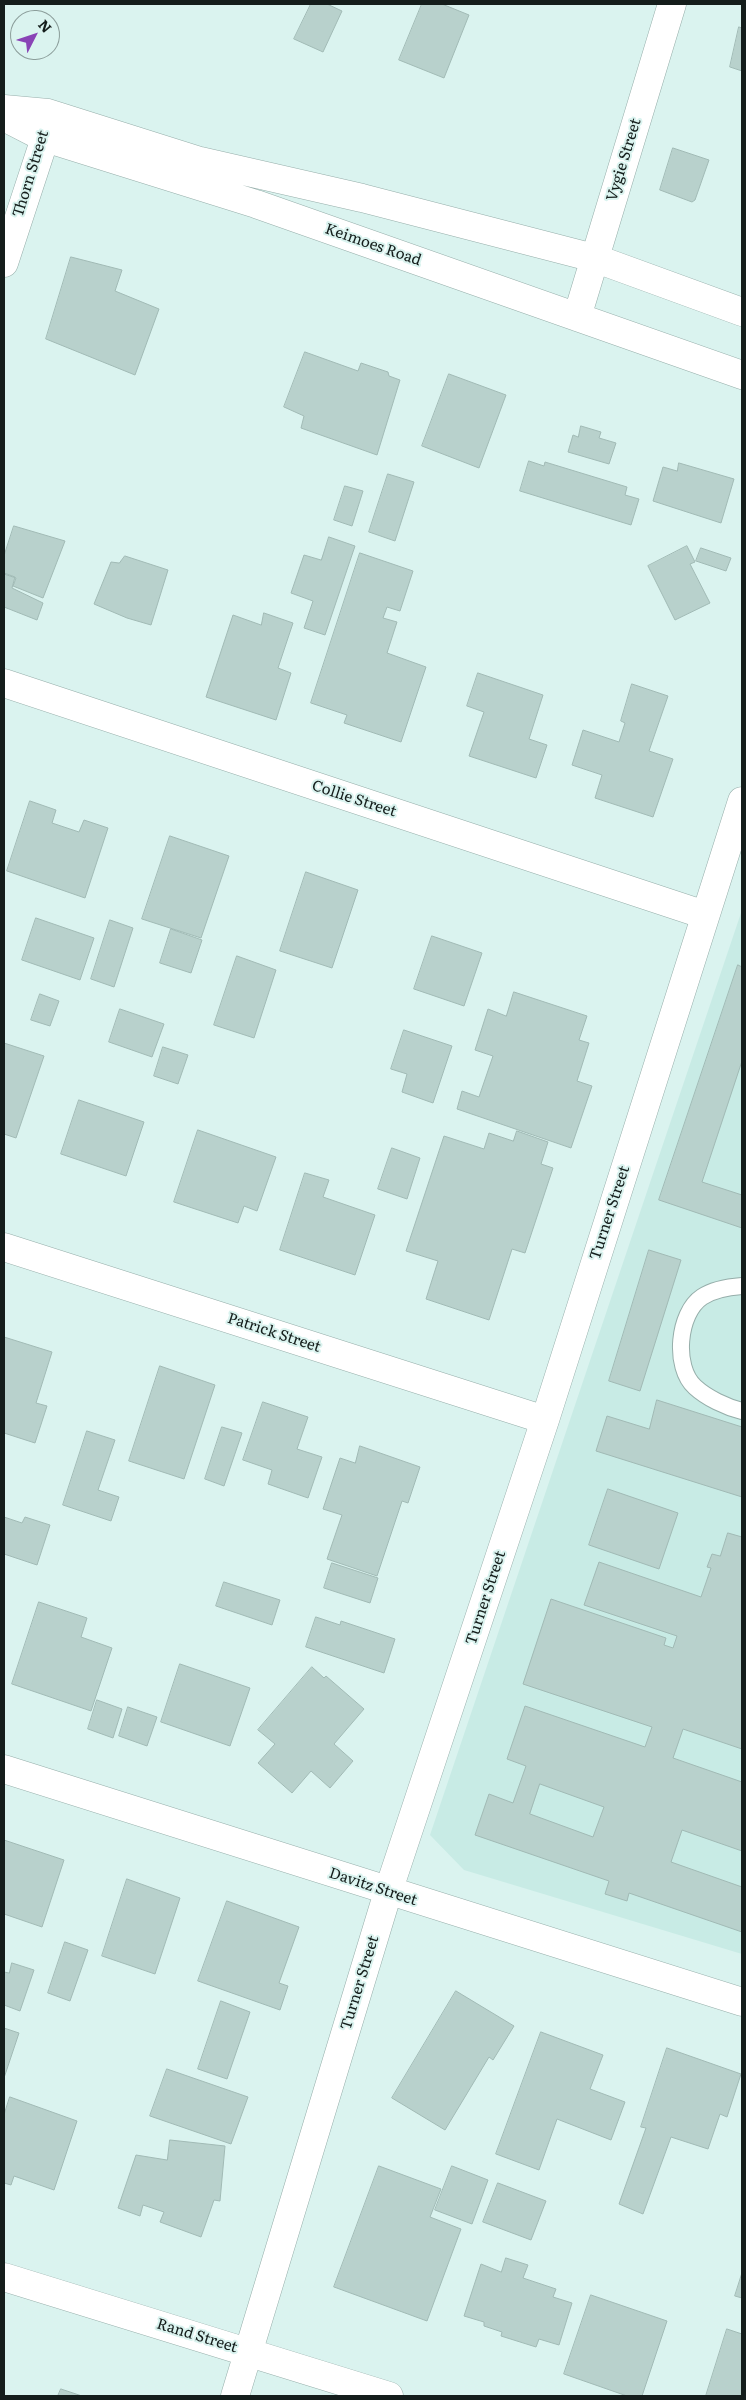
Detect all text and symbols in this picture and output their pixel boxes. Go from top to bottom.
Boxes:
north arrow [10,10,60,60]
text: N [34,15,57,37]
street label: Vygie Street [603,116,645,204]
street label: Thorn Street [9,128,53,220]
street label: Keimoes Road [322,220,424,270]
street label: Collie Street [309,777,399,821]
street label: Turner Street [586,1164,634,1262]
street label: Patrick Street [225,1309,323,1357]
street label: Turner Street [462,1549,510,1647]
street label: Davitz Street [327,1864,419,1910]
street label: Turner Street [337,1934,383,2032]
street label: Rand Street [154,2315,240,2357]

